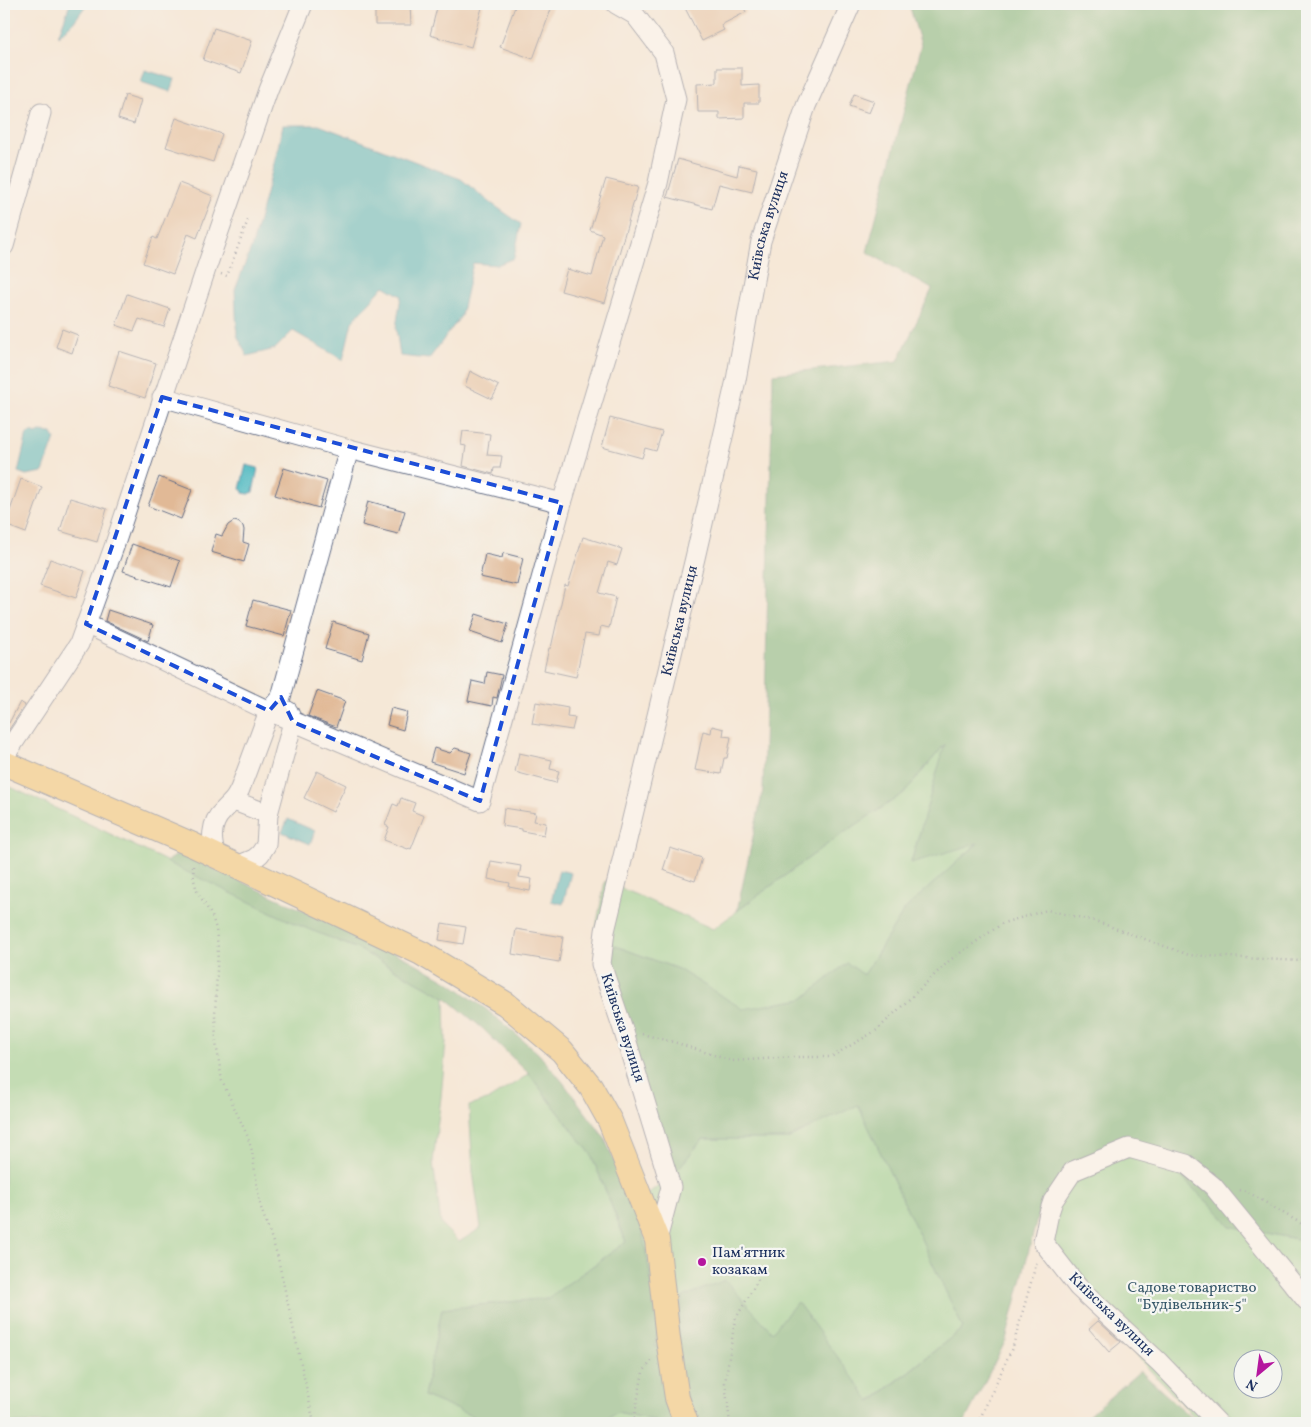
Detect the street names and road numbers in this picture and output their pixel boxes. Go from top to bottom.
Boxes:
street label: Київська вулиця [744,168,794,282]
street label: Київська вулиця [656,563,703,678]
street label: Київська вулиця [595,971,649,1085]
street label: Київська вулиця [1063,1268,1159,1362]

